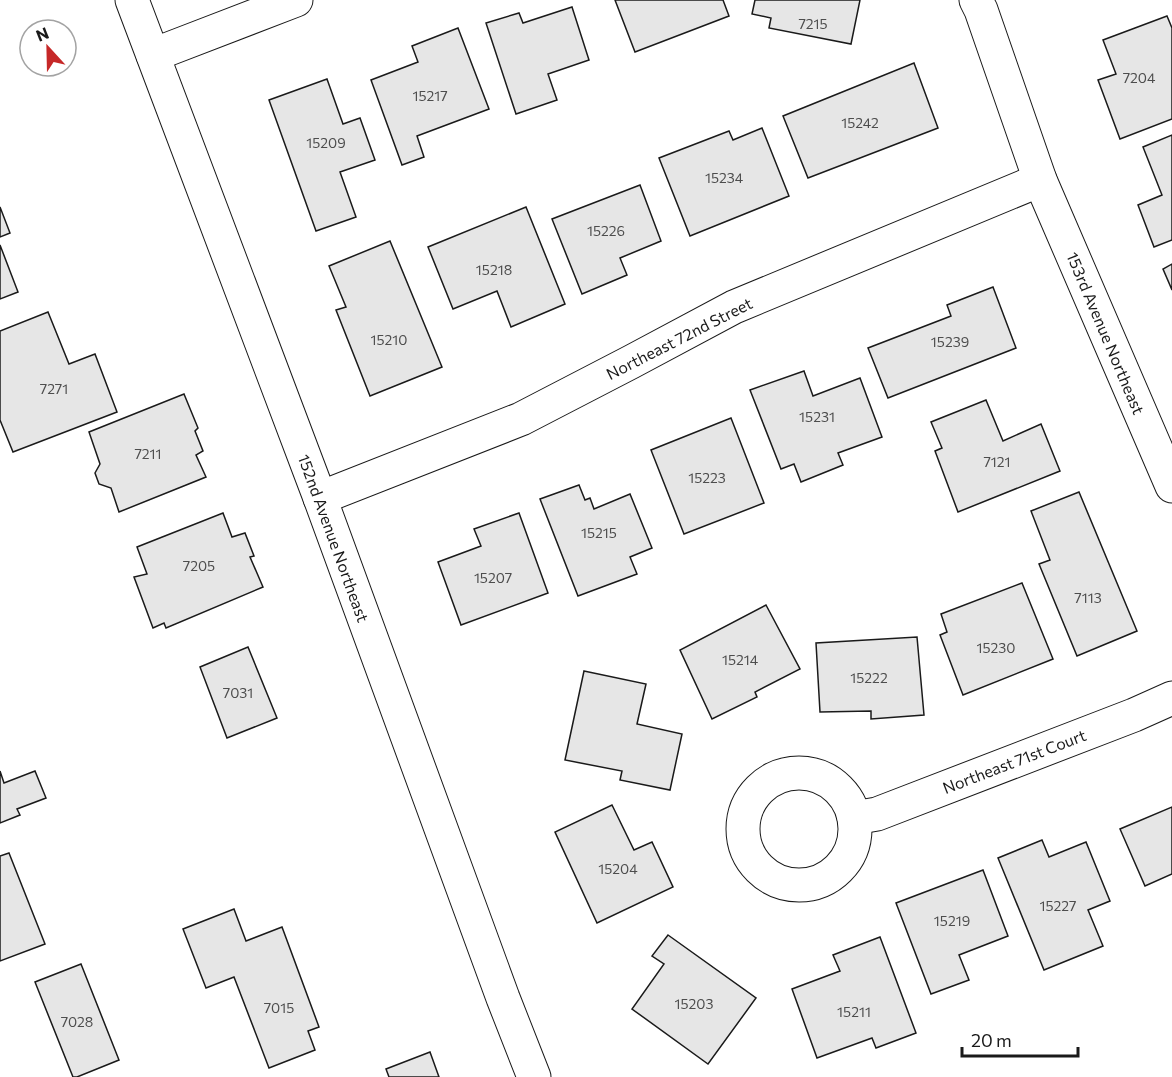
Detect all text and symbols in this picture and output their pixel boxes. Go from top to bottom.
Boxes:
house number: 7215 [798,15,828,32]
north arrow [18,18,78,78]
text: N [33,23,51,45]
house number: 7204 [1123,69,1156,86]
house number: 15217 [412,87,448,104]
house number: 15242 [841,114,879,131]
house number: 15209 [306,134,346,151]
house number: 15234 [705,169,744,186]
house number: 15226 [587,222,625,239]
street label: 153rd Avenue Northeast [1063,249,1149,417]
house number: 15218 [476,261,512,278]
street label: Northeast 72nd Street [603,293,756,383]
house number: 15210 [371,331,407,348]
house number: 15239 [931,333,969,350]
house number: 7271 [40,380,68,397]
house number: 15231 [799,408,835,425]
house number: 7211 [134,445,162,462]
street label: 152nd Avenue Northeast [295,452,373,625]
house number: 7121 [983,453,1011,470]
house number: 15223 [688,469,726,486]
house number: 15215 [581,524,617,541]
house number: 7205 [183,557,215,574]
house number: 15207 [474,569,512,586]
house number: 7113 [1074,589,1102,606]
house number: 15230 [977,639,1015,656]
house number: 15214 [722,651,759,668]
house number: 15222 [850,669,888,686]
house number: 7031 [223,684,253,701]
street label: Northeast 71st Court [940,725,1089,797]
house number: 15204 [598,860,638,877]
house number: 15227 [1040,897,1076,914]
house number: 15219 [934,912,970,929]
house number: 15203 [675,995,713,1012]
house number: 7015 [264,999,294,1016]
house number: 15211 [837,1003,871,1020]
house number: 7028 [61,1013,93,1030]
scale bar [962,1020,1078,1058]
text: 20 m [971,1029,1012,1051]

